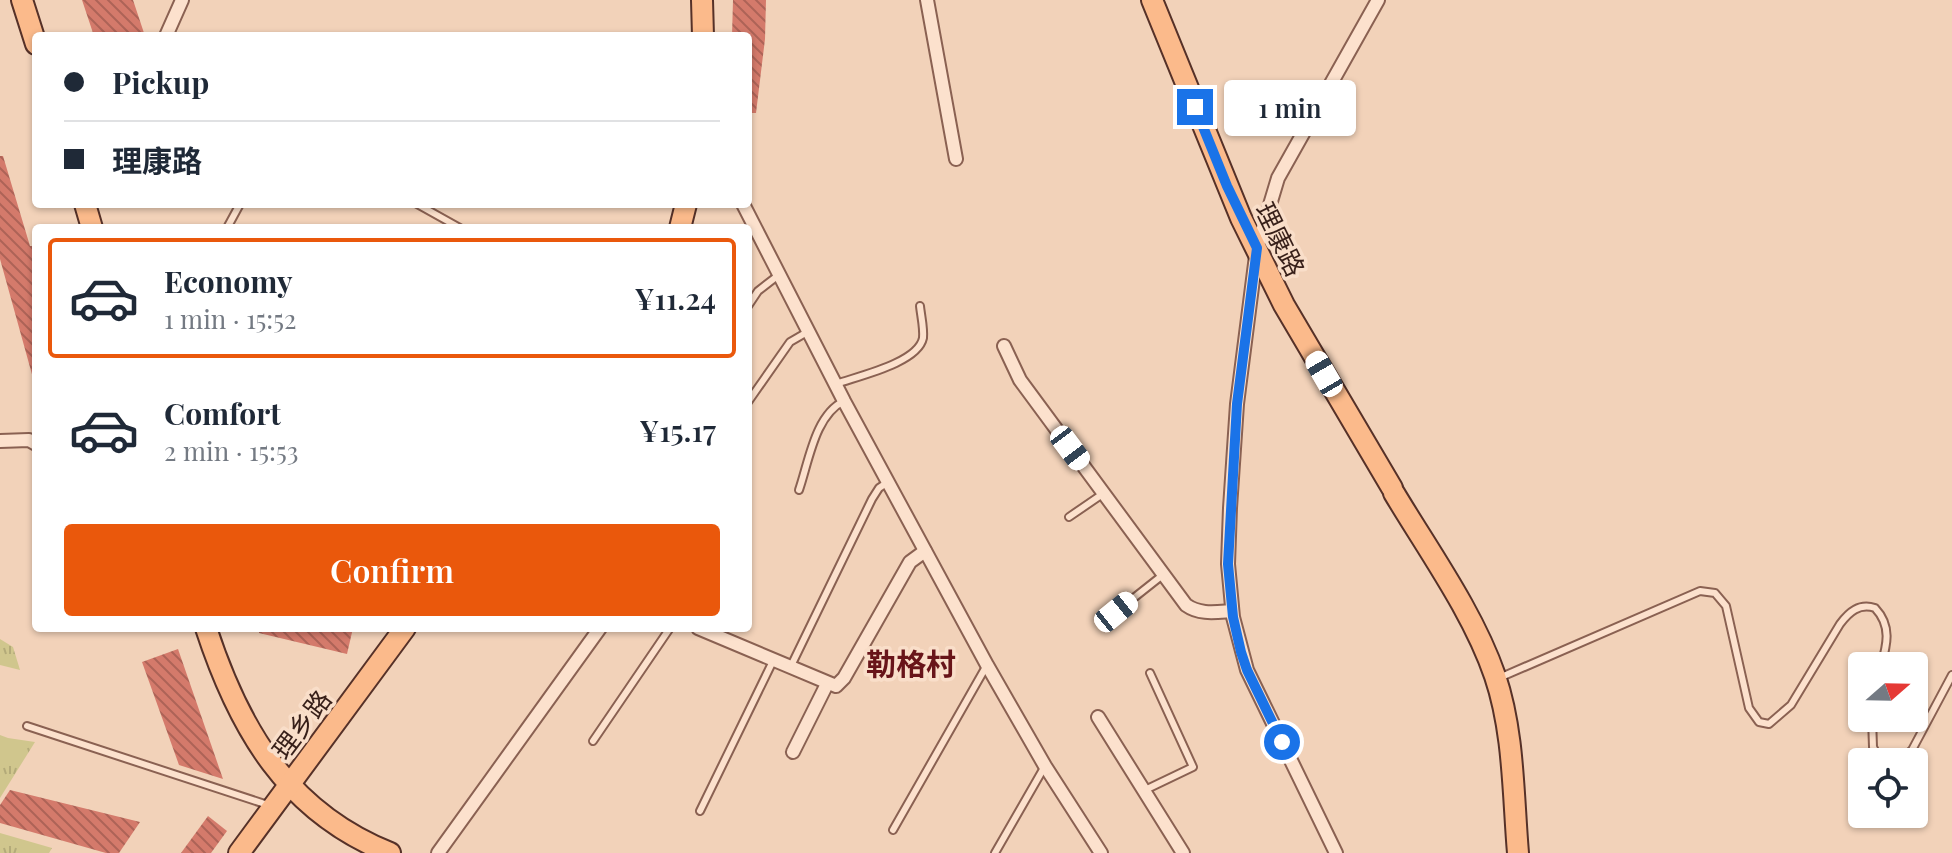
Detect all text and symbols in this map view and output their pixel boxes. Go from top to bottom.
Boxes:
text: Pickup [112,62,209,102]
callout: 1 min [1223,79,1355,135]
route end [1177,89,1213,125]
text: 1 min [1258,90,1322,125]
text: 理康路 [112,140,202,180]
street label: 理康路 [1248,196,1314,282]
text: Economy [164,261,293,301]
icon: car [68,262,140,334]
text: ¥11.24 [635,278,716,318]
text: 1 min · 15:52 [164,301,296,336]
car [1302,347,1346,401]
text: Comfort [164,393,281,433]
icon: car [68,394,140,466]
text: ¥15.17 [639,410,716,450]
car [1046,422,1094,474]
text: 2 min · 15:53 [164,433,299,468]
button: Confirm [64,524,720,616]
car [1090,588,1142,636]
district label: 勒格村 [866,643,956,683]
north arrow [1848,652,1928,732]
map controls [1848,652,1928,828]
street label: 理乡路 [264,682,338,766]
route start [1264,724,1300,760]
button: locate [1848,748,1928,828]

